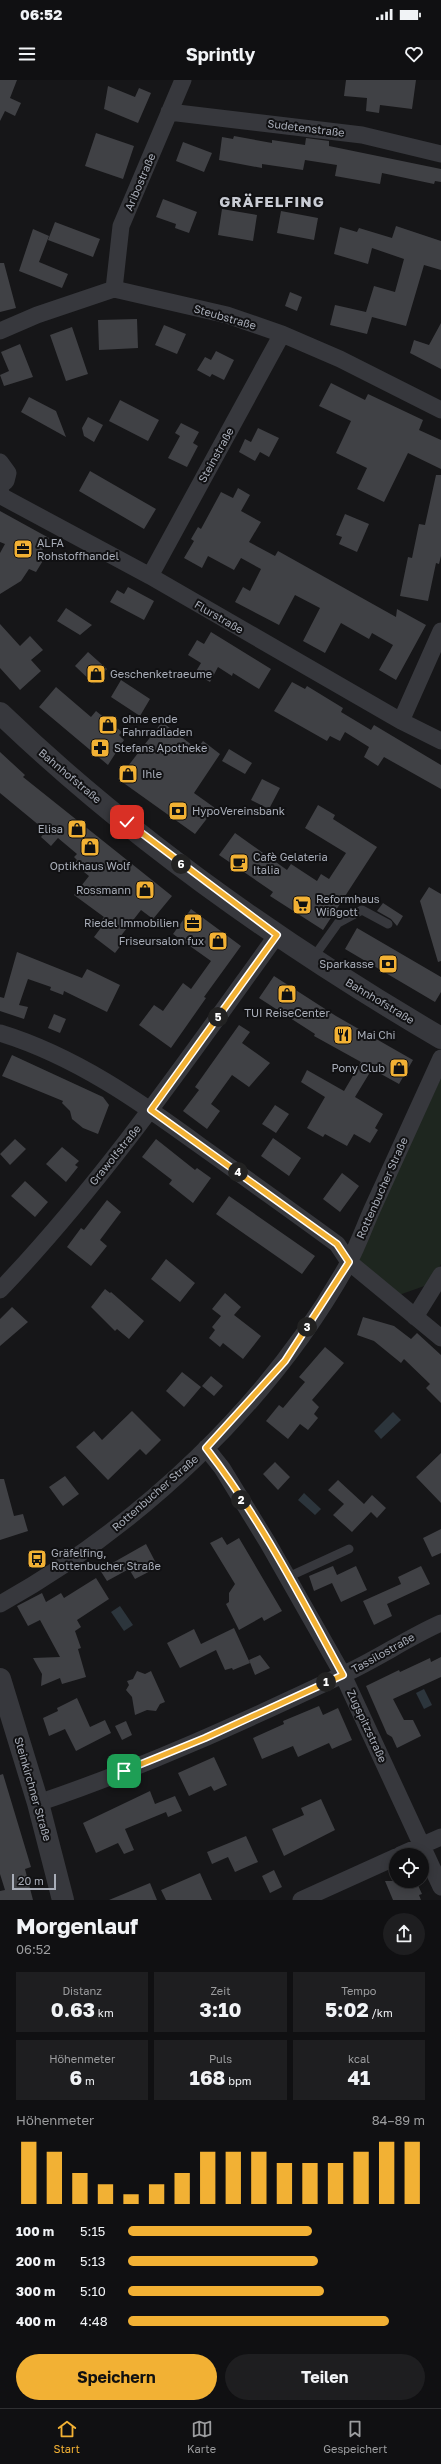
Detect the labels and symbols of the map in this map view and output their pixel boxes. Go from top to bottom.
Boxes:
street label: Sudetenstraße [267,116,345,139]
street label: Aribostraße [122,151,158,213]
district label: GRÄFELFING [219,192,325,210]
street label: Steubstraße [192,301,258,332]
street label: Steinstraße [195,425,236,484]
place label: ALFA Rohstoffhandel [37,536,119,562]
office icon: ALFA Rohstoffhandel [12,538,34,560]
street label: Flurstraße [192,597,246,636]
shop icon: Geschenketraeume [85,663,107,685]
place label: Geschenketraeume [110,667,212,680]
place label: ohne ende Fahrradladen [122,712,192,738]
shop icon: ohne ende Fahrradladen [97,714,119,736]
pharmacy icon: Stefans Apotheke [89,737,111,759]
place label: Stefans Apotheke [114,741,208,754]
street label: Bahnhofstraße [36,746,104,806]
shop icon: Ihle [117,763,139,785]
place label: Ihle [142,767,162,780]
bank icon: HypoVereinsbank [167,800,189,822]
place label: HypoVereinsbank [192,804,285,817]
pin [110,805,144,839]
shop icon: Elisa [66,818,88,840]
place label: Elisa [38,822,63,835]
shop icon: Optikhaus Wolf [79,836,101,858]
place label: Cafè Gelateria Italia [253,850,328,876]
cafe icon: Cafè Gelateria Italia [228,852,250,874]
pin: 6 [171,854,191,874]
place label: Optikhaus Wolf [50,859,130,872]
shop icon: Rossmann [134,879,156,901]
place label: Rossmann [76,883,131,896]
place label: Reformhaus Wißgott [316,892,380,918]
supermarket icon: Reformhaus Wißgott [291,894,313,916]
office icon: Riedel Immobilien [182,912,204,934]
place label: Riedel Immobilien [84,916,179,929]
shop icon: Friseursalon fux [207,930,229,952]
place label: Friseursalon fux [119,934,204,947]
bank icon: Sparkasse [377,953,399,975]
place label: Sparkasse [319,957,374,970]
street label: Bahnhofstraße [344,975,417,1026]
shop icon: TUI ReiseCenter [276,983,298,1005]
place label: TUI ReiseCenter [244,1006,330,1019]
pin: 5 [208,1007,228,1027]
restaurant icon: Mai Chi [332,1024,354,1046]
place label: Mai Chi [357,1028,396,1041]
shop icon: Pony Club [388,1057,410,1079]
place label: Pony Club [331,1061,385,1074]
street label: Grawolfstraße [86,1122,143,1188]
street label: Rottenbucher Straße [353,1135,410,1241]
pin: 4 [228,1162,248,1182]
pin: 3 [297,1317,317,1337]
street label: Rottenbucher Straße [109,1452,200,1534]
pin: 2 [231,1490,251,1510]
place label: Gräfelfing, Rottenbucher Straße [51,1546,161,1572]
bus stop icon: Gräfelfing, Rottenbucher Straße [26,1548,48,1570]
street label: Tassilostraße [349,1630,417,1675]
pin: 1 [316,1672,336,1692]
street label: Zugspitzstraße [345,1687,390,1764]
street label: Steinkirchner Straße [12,1735,55,1843]
pin [107,1754,141,1788]
scale bar [12,1872,56,1891]

